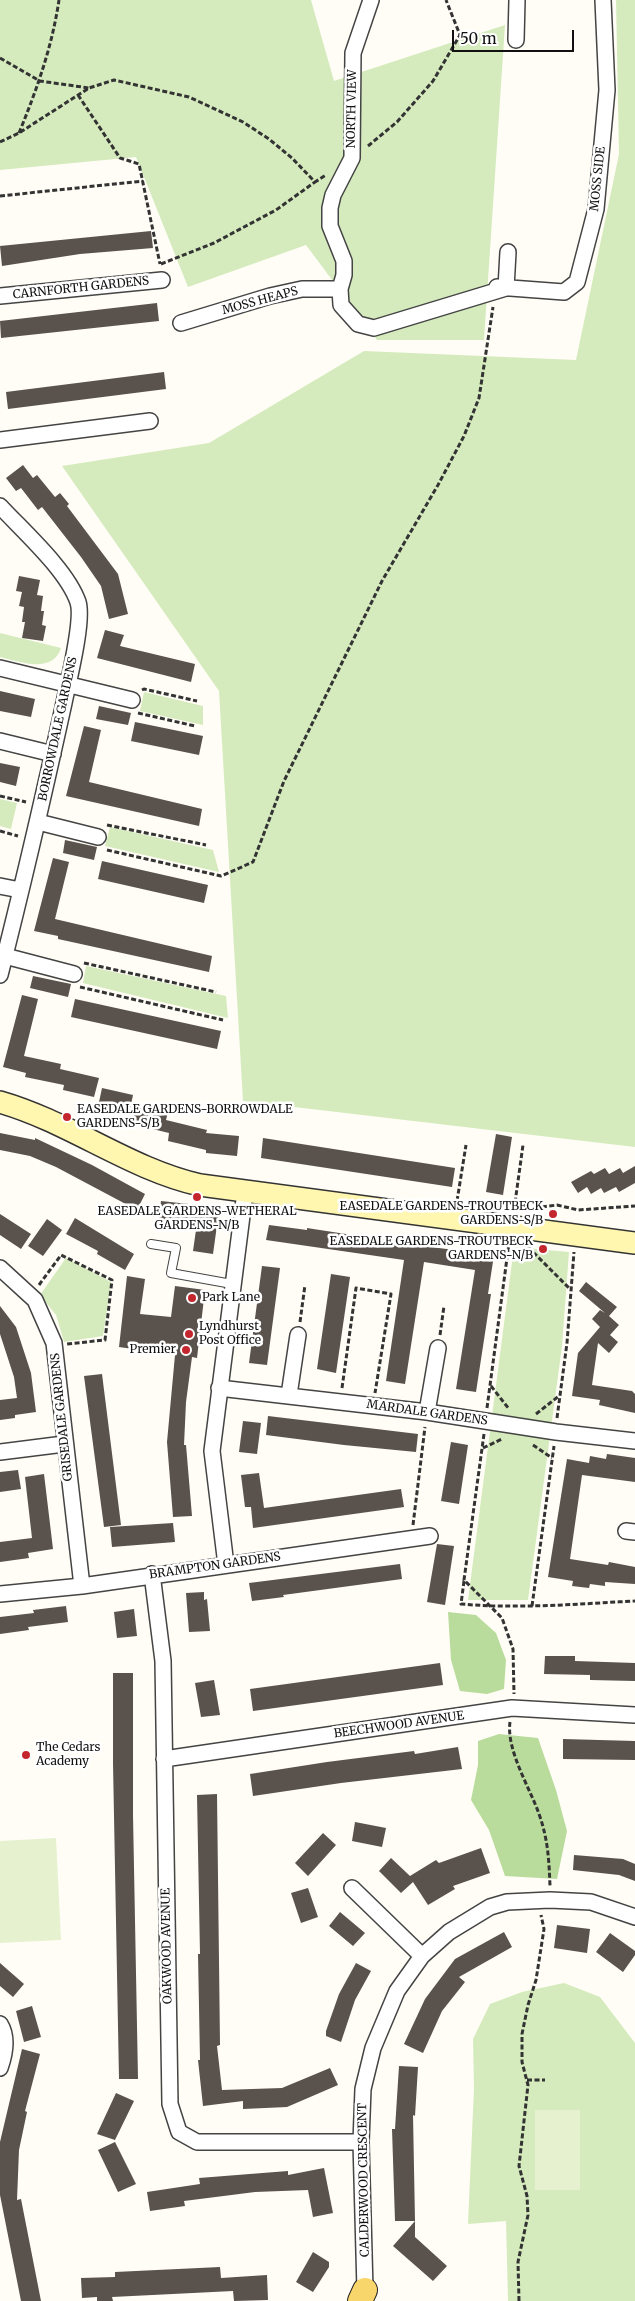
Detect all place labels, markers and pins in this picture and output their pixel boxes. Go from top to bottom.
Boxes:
place label: EASEDALE GARDENS-BORROWDALE GARDENS-S/B [77,1103,293,1131]
marker: EASEDALE GARDENS-BORROWDALE GARDENS-S/B [61,1111,73,1123]
marker: EASEDALE GARDENS-WETHERAL GARDENS-N/B [191,1191,203,1203]
place label: EASEDALE GARDENS-TROUTBECK GARDENS-S/B [339,1200,543,1228]
place label: EASEDALE GARDENS-WETHERAL GARDENS-N/B [97,1205,297,1233]
marker: EASEDALE GARDENS-TROUTBECK GARDENS-S/B [547,1208,559,1220]
place label: EASEDALE GARDENS-TROUTBECK GARDENS-N/B [329,1235,533,1263]
marker: EASEDALE GARDENS-TROUTBECK GARDENS-N/B [537,1243,549,1255]
place label: Park Lane [202,1291,260,1305]
marker: Park Lane [186,1292,198,1304]
place label: Lyndhurst Post Office [199,1320,261,1348]
marker: Lyndhurst Post Office [183,1328,195,1340]
place label: Premier [130,1343,176,1357]
marker: Premier [180,1344,192,1356]
place label: The Cedars Academy [36,1741,100,1769]
marker: The Cedars Academy [20,1749,32,1761]

